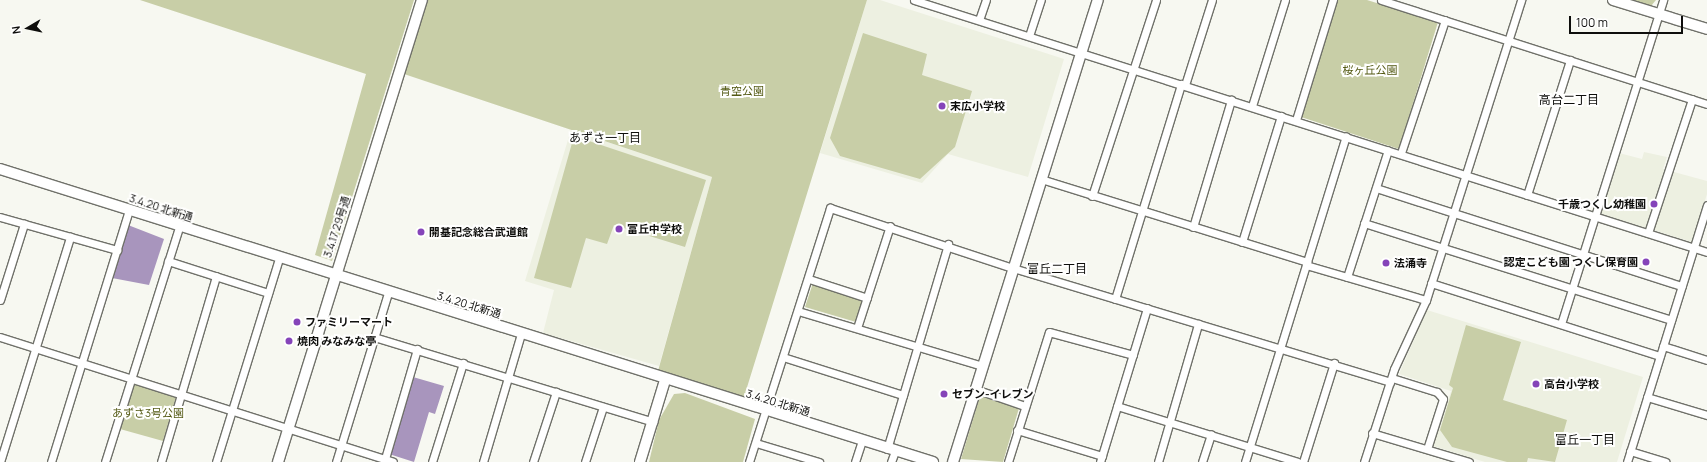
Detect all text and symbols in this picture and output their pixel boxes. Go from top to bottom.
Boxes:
north arrow [8,8,48,48]
scale bar [1571,8,1685,34]
text: 100 m [1576,14,1608,31]
text: N [8,25,24,35]
park label: 桜ヶ丘公園 [1343,63,1397,77]
park label: 青空公園 [720,84,764,98]
district label: 高台二丁目 [1539,93,1599,107]
place label: 末広小学校 [950,99,1005,113]
marker: 末広小学校 [937,101,947,111]
district label: あずさ一丁目 [569,131,641,145]
street label: 3.4.20 北新通 [128,192,194,224]
street label: 3.4.17 29号通 [321,195,353,259]
place label: 千歳つくし幼稚園 [1558,197,1646,211]
marker: 千歳つくし幼稚園 [1649,199,1659,209]
place label: 富丘中学校 [627,222,682,236]
marker: 富丘中学校 [614,224,624,234]
place label: 開基記念総合武道館 [429,225,528,239]
marker: 開基記念総合武道館 [416,227,426,237]
place label: 認定こども園 つくし保育園 [1504,255,1638,269]
place label: 法涌寺 [1394,256,1427,270]
marker: 認定こども園 つくし保育園 [1641,257,1651,267]
marker: 法涌寺 [1381,258,1391,268]
district label: 富丘二丁目 [1027,262,1087,276]
street label: 3.4.20 北新通 [435,289,503,321]
place label: ファミリーマート [305,315,393,329]
marker: ファミリーマート [292,317,302,327]
place label: 焼肉 みなみな亭 [297,334,376,348]
marker: 焼肉 みなみな亭 [284,336,294,346]
place label: 高台小学校 [1544,377,1599,391]
marker: 高台小学校 [1531,379,1541,389]
street label: 3.4.20 北新通 [744,387,812,419]
place label: セブン-イレブン [952,387,1034,401]
marker: セブン-イレブン [939,389,949,399]
park label: あずさ3号公園 [112,406,184,420]
district label: 富丘一丁目 [1555,433,1615,447]

